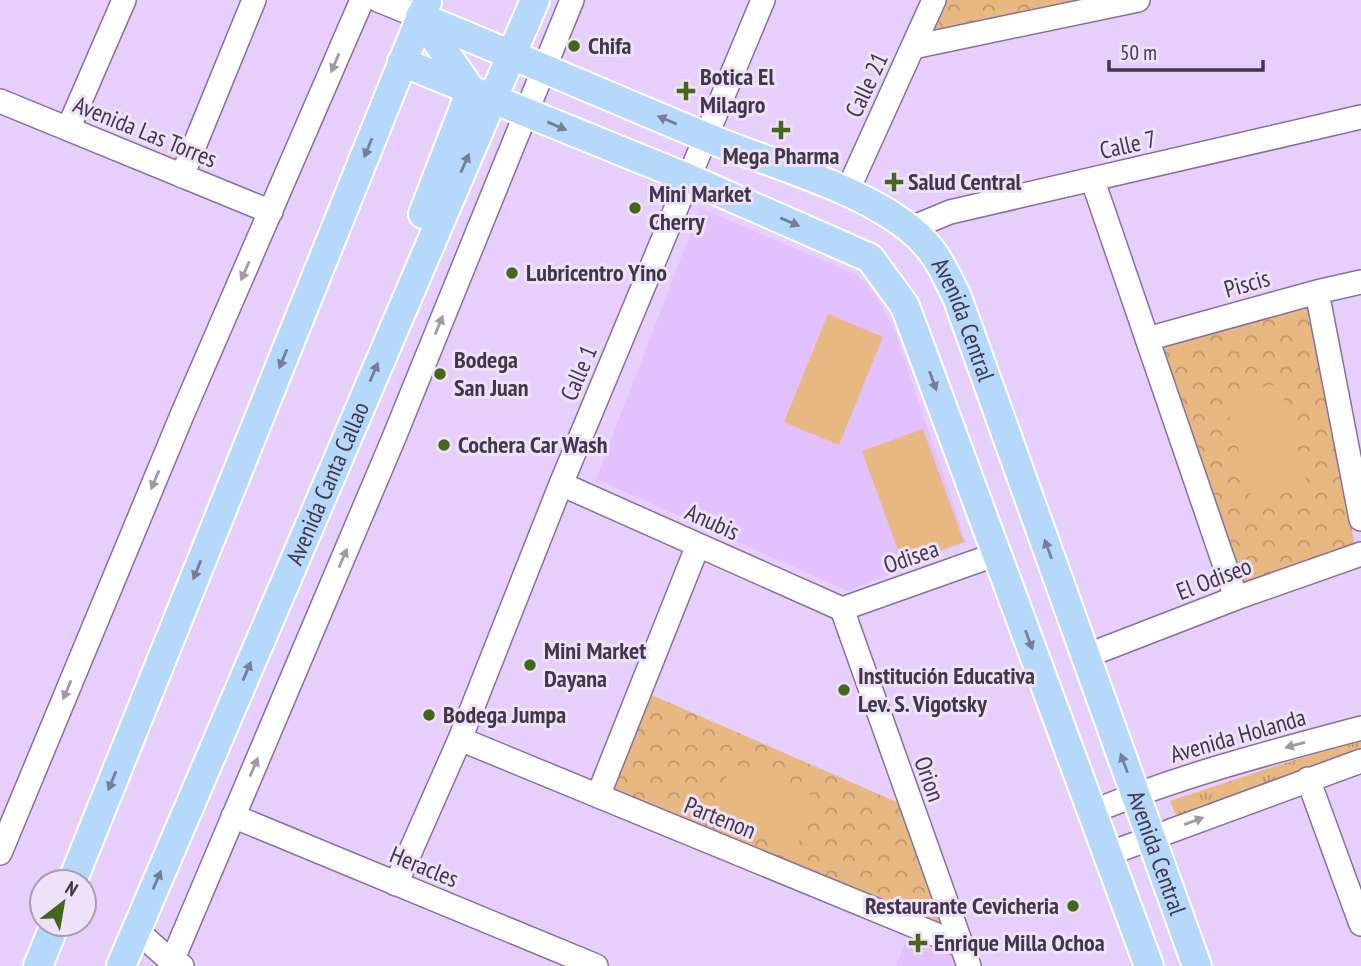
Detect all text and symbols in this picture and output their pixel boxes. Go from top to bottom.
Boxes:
scale bar [1109,28,1263,72]
place label: Chifa [588,30,632,61]
marker: Chifa [566,38,582,54]
text: 50 m [1120,39,1157,66]
street label: Calle 21 [838,47,895,122]
one-way arrow [329,52,340,73]
place label: Botica El Milagro [700,61,774,120]
marker: Botica El Milagro [678,83,694,99]
street label: Avenida Las Torres [69,89,222,174]
one-way arrow [656,114,677,125]
one-way arrow [546,121,567,132]
marker: Mega Pharma [773,122,789,138]
street label: Calle 7 [1097,123,1159,166]
one-way arrow [362,137,373,158]
place label: Mega Pharma [723,140,839,171]
one-way arrow [459,153,471,173]
place label: Salud Central [908,166,1022,197]
marker: Salud Central [886,174,902,190]
place label: Mini Market Cherry [649,178,751,237]
marker: Mini Market Cherry [627,200,643,216]
one-way arrow [779,217,800,228]
street label: Avenida Central [925,252,1002,386]
place label: Lubricentro Yino [526,257,667,288]
one-way arrow [239,261,250,282]
street label: Piscis [1220,262,1273,305]
marker: Lubricentro Yino [504,265,520,281]
one-way arrow [434,315,445,336]
street label: Calle 1 [553,340,604,405]
place label: Bodega San Juan [454,344,528,403]
one-way arrow [277,348,288,369]
one-way arrow [368,362,380,382]
marker: Bodega San Juan [432,366,448,382]
one-way arrow [927,371,938,392]
street label: Avenida Canta Callao [279,397,376,569]
place label: Cochera Car Wash [458,429,607,460]
marker: Cochera Car Wash [436,437,452,453]
one-way arrow [149,470,160,491]
street label: Anubis [680,496,744,547]
street label: Odisea [879,533,943,580]
one-way arrow [1042,539,1053,560]
one-way arrow [337,547,348,568]
street label: El Odiseo [1172,550,1256,607]
one-way arrow [192,559,203,580]
one-way arrow [1023,630,1034,651]
place label: Mini Market Dayana [544,635,646,694]
marker: Mini Market Dayana [522,657,538,673]
one-way arrow [241,660,252,681]
place label: Institución Educativa Lev. S. Vigotsky [858,660,1035,719]
one-way arrow [62,680,73,701]
marker: Institución Educativa Lev. S. Vigotsky [836,682,852,698]
place label: Bodega Jumpa [443,699,566,730]
street label: Avenida Holanda [1166,701,1309,770]
marker: Bodega Jumpa [421,707,437,723]
one-way arrow [1284,741,1305,751]
street label: Orion [907,752,952,806]
one-way arrow [1119,753,1130,774]
one-way arrow [248,757,259,778]
one-way arrow [107,770,118,791]
street label: Avenida Central [1120,786,1194,920]
street label: Partenon [680,789,761,846]
one-way arrow [1184,815,1205,826]
street label: Heracles [385,839,463,894]
north arrow [28,868,98,938]
one-way arrow [152,870,163,891]
text: N [61,875,82,901]
place label: Restaurante Cevicheria [865,890,1059,921]
marker: Restaurante Cevicheria [1065,898,1081,914]
place label: Enrique Milla Ochoa [934,927,1105,958]
marker: Enrique Milla Ochoa [908,933,928,953]

